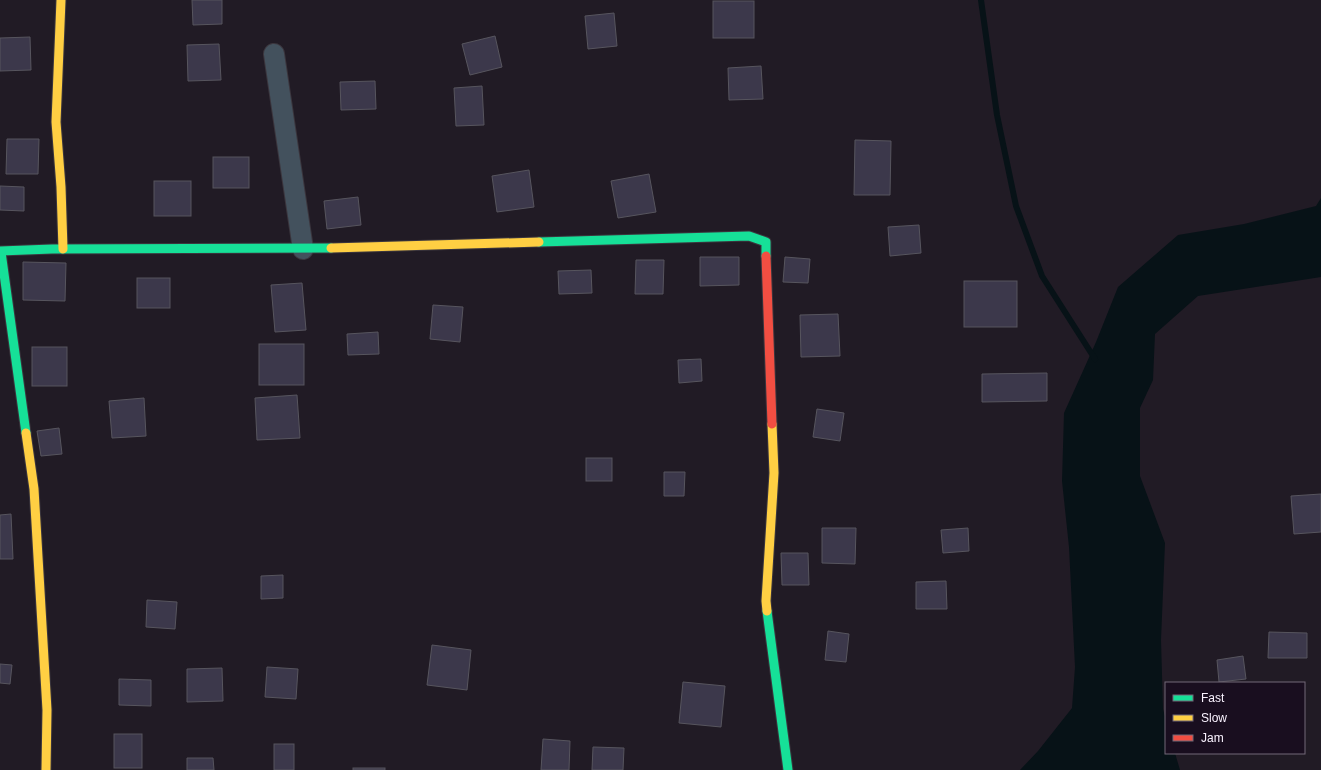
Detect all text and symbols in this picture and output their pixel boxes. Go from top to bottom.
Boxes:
legend [1165,682,1305,754]
text: Fast [1201,691,1225,705]
text: Slow [1201,711,1227,725]
text: Jam [1201,731,1224,745]

